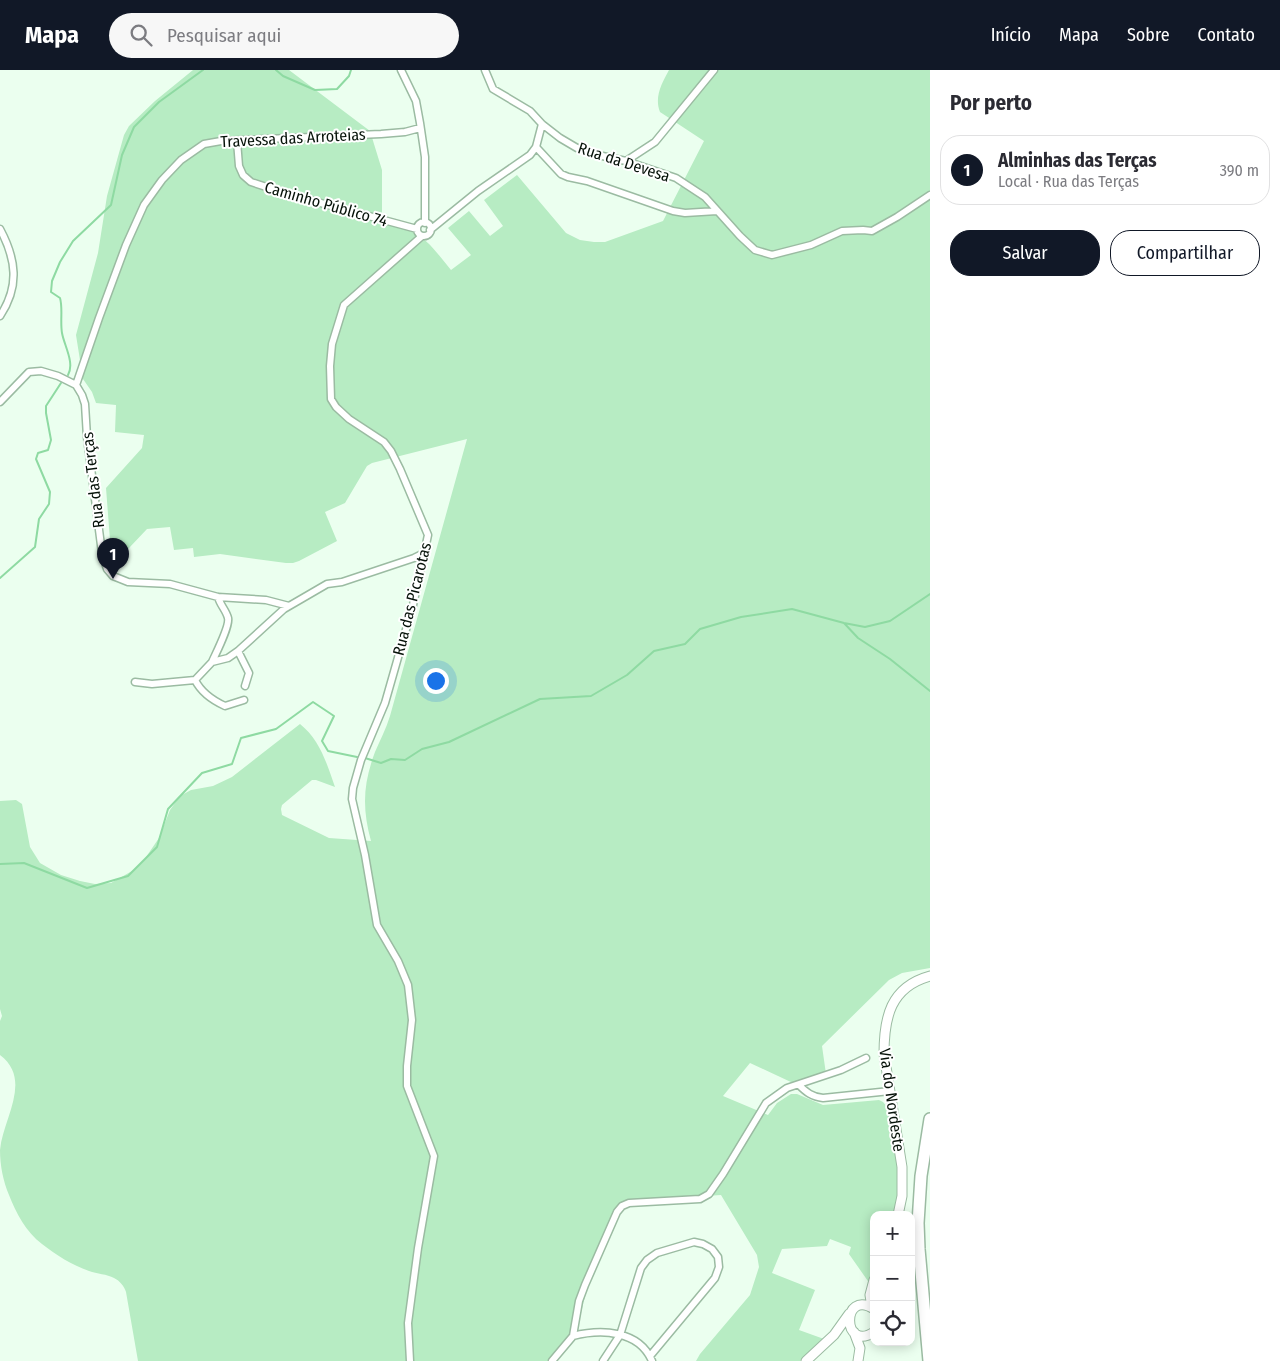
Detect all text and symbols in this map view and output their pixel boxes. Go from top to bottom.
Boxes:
search box [109,13,459,58]
text: Mapa [25,21,79,49]
icon: search [127,21,155,49]
text: Pesquisar aqui [167,24,281,47]
text: Início [991,24,1031,46]
text: Mapa [1059,24,1099,46]
text: Sobre [1127,24,1170,46]
text: Contato [1198,24,1255,46]
text: Por perto [950,90,1032,116]
street label: Travessa das Arroteias [220,125,366,151]
street label: Rua da Devesa [576,138,673,186]
text: Alminhas das Terças [998,149,1157,172]
text: 1 [964,161,970,180]
text: 390 m [1220,161,1259,180]
text: Local · Rua das Terças [998,172,1139,191]
street label: Caminho Público 74 [262,177,390,231]
button: Salvar [950,230,1100,276]
button: Compartilhar [1110,230,1260,276]
street label: Rua das Terças [78,431,108,529]
pin: 1 [97,538,129,579]
street label: Rua das Picarotas [389,540,435,657]
your location [423,668,449,694]
street label: Via do Nordeste [875,1047,909,1153]
map controls [870,1211,915,1346]
button: + [870,1211,915,1256]
button: − [870,1256,915,1301]
button: locate [870,1301,915,1346]

